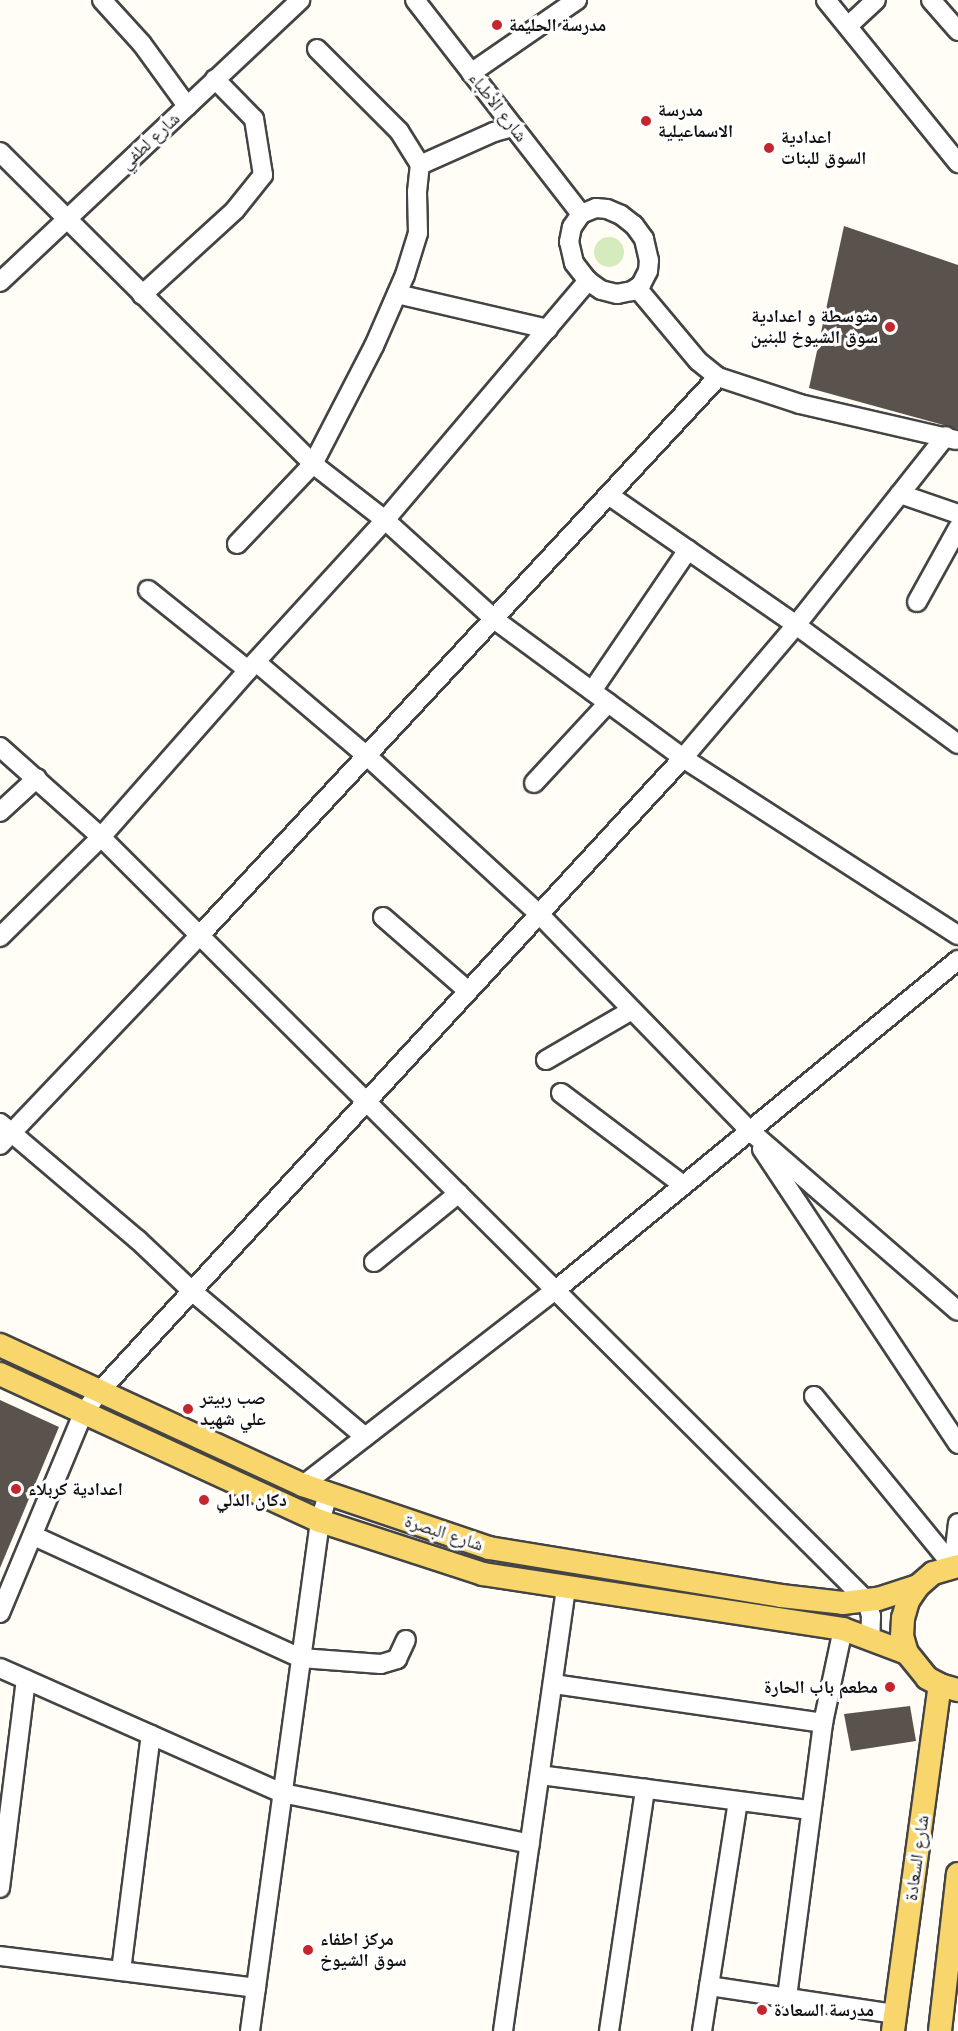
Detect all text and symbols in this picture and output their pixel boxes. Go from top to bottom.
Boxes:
place label: مدرسة الحليمة [509,14,606,36]
marker: مدرسة الحليمة [490,18,504,32]
street label: شارع الأطباء [464,68,532,146]
place label: مدرسة الاسماعيلية [658,100,733,142]
street label: شارع لطفي [116,108,184,174]
marker: مدرسة الاسماعيلية [639,114,653,128]
place label: اعدادية السوق للبنات [781,127,866,170]
marker: اعدادية السوق للبنات [762,141,776,155]
place label: متوسطة و اعدادية سوق الشيوخ للبنين [751,306,878,348]
marker: متوسطة و اعدادية سوق الشيوخ للبنين [883,320,897,334]
place label: صب ربيتر علي شهيد [200,1388,266,1430]
marker: صب ربيتر علي شهيد [181,1402,195,1416]
place label: اعدادية كربلاء [28,1478,123,1500]
marker: اعدادية كربلاء [9,1482,23,1496]
place label: دكان الدلي [216,1489,287,1511]
marker: دكان الدلي [197,1493,211,1507]
street label: شارع البصرة [402,1510,486,1556]
place label: مطعم باب الحارة [764,1676,878,1698]
marker: مطعم باب الحارة [883,1680,897,1694]
street label: شارع السعادة [900,1814,934,1902]
place label: مركز اطفاء سوق الشيوخ [320,1929,407,1972]
marker: مركز اطفاء سوق الشيوخ [301,1943,315,1957]
place label: مدرسة السعادة [774,1999,874,2021]
marker: مدرسة السعادة [755,2003,769,2017]

